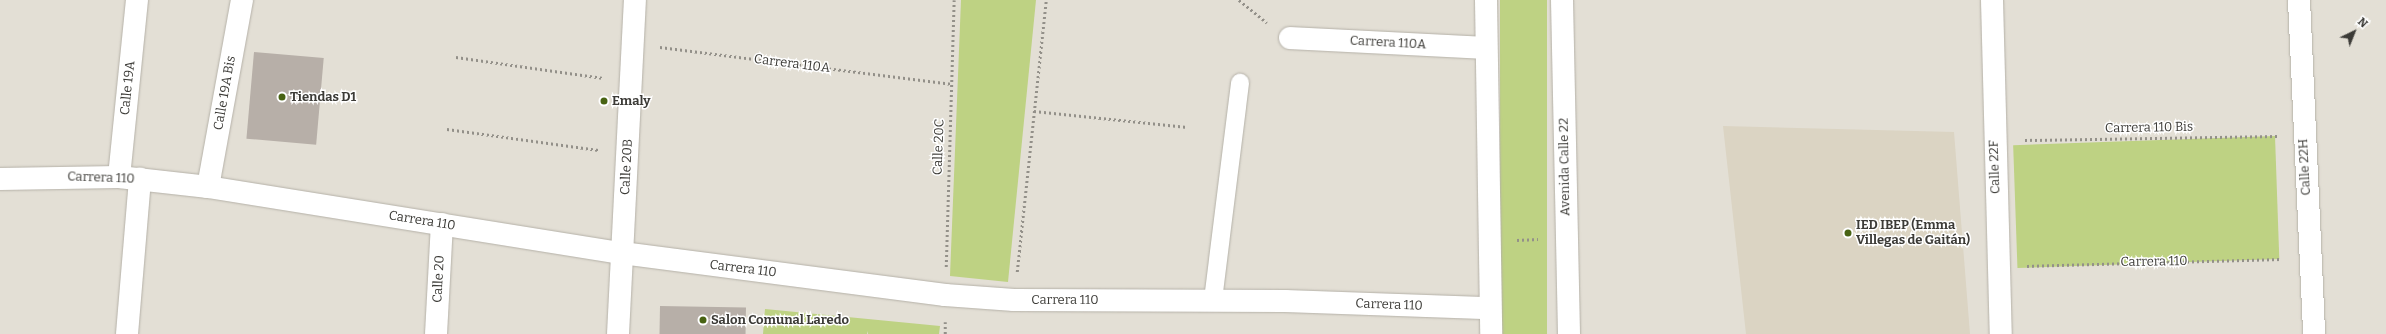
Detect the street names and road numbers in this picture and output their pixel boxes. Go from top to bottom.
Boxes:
street label: Carrera 110A [1349,33,1427,53]
street label: Carrera 110A [753,52,831,76]
street label: Calle 19A Bis [211,55,239,131]
street label: Calle 19A [117,60,139,116]
street label: Avenida Calle 22 [1556,118,1574,216]
street label: Calle 20C [930,119,948,175]
street label: Carrera 110 Bis [2105,119,2193,137]
street label: Calle 22H [2296,138,2314,196]
street label: Calle 20B [618,139,636,195]
street label: Calle 22F [1986,140,2004,194]
street label: Carrera 110 [67,169,135,187]
street label: Carrera 110 [388,208,456,234]
street label: Carrera 110 [2120,254,2188,270]
street label: Calle 20 [430,255,448,303]
street label: Carrera 110 [709,257,777,281]
street label: Carrera 110 [1031,292,1099,308]
street label: Carrera 110 [1355,296,1423,314]

